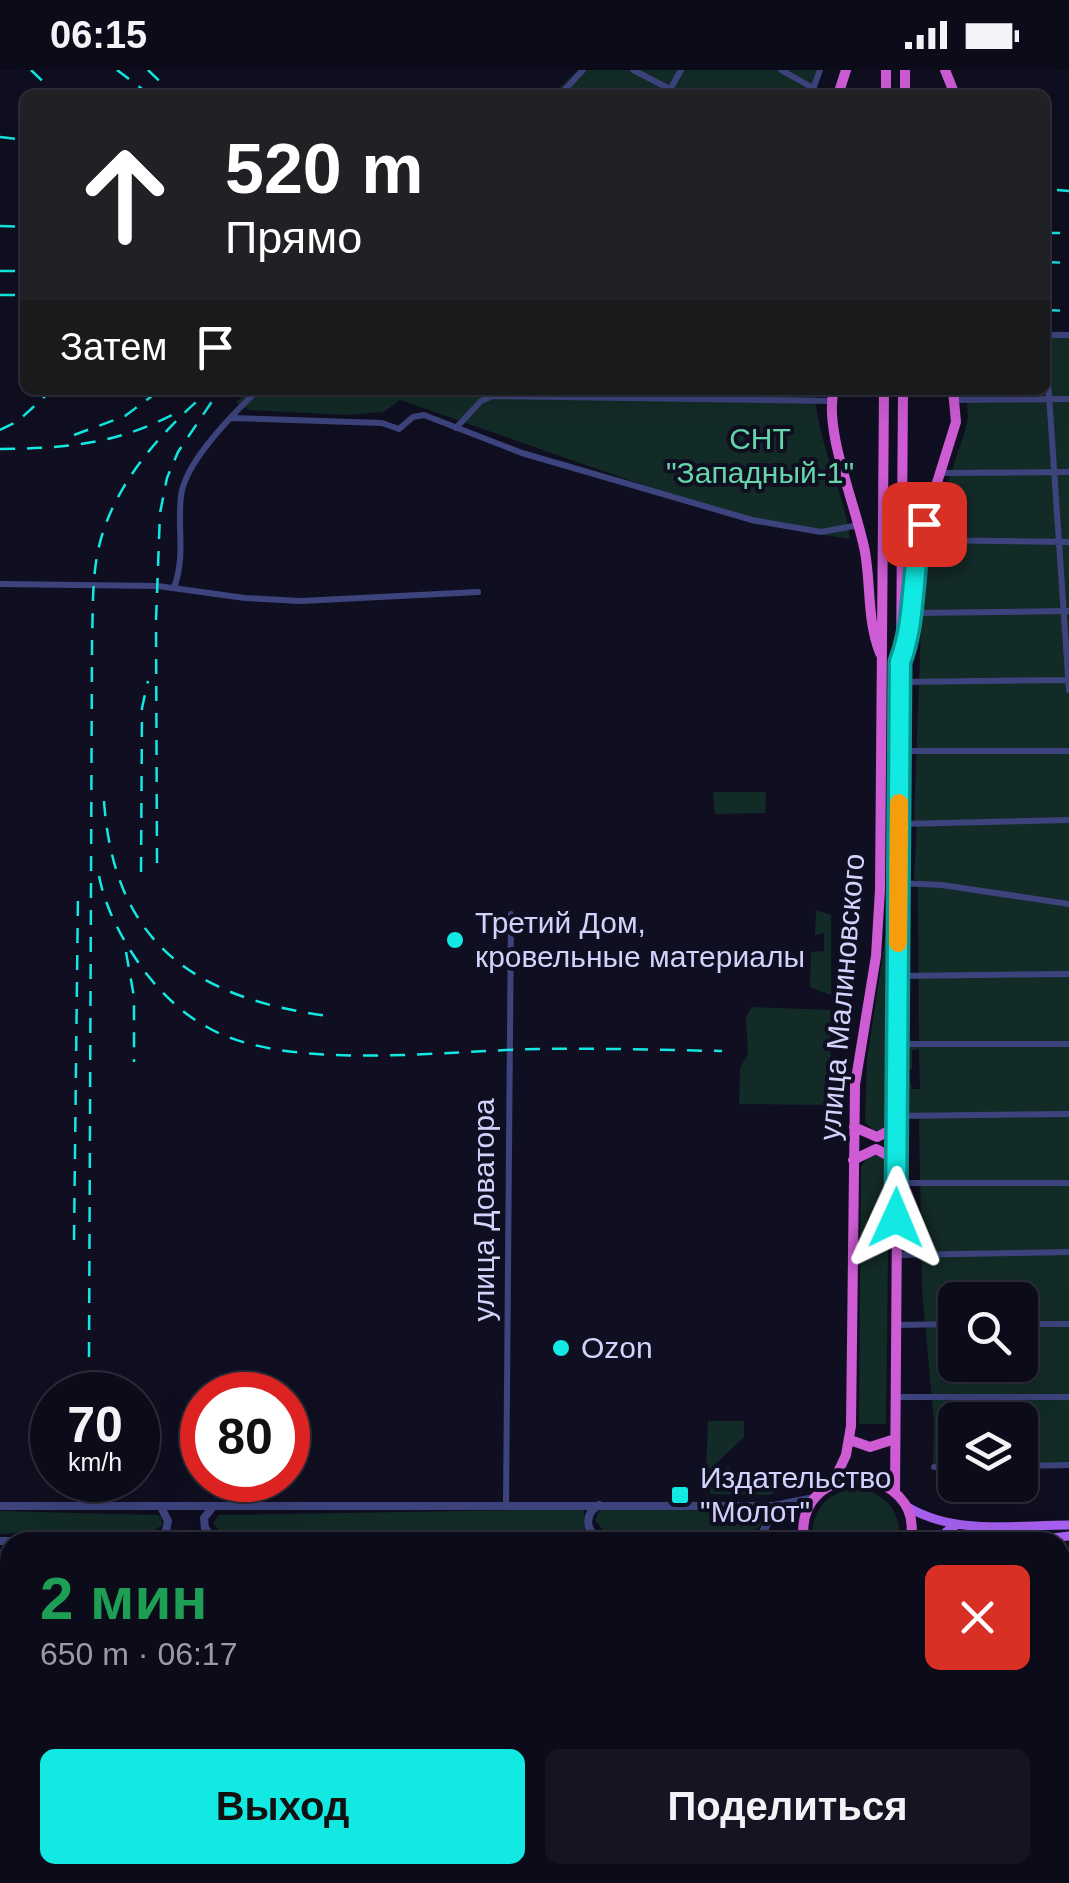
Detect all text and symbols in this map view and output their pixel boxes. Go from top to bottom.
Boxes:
text: 06:15 [50,14,147,56]
icon: ahead [60,130,190,260]
text: 520 m [225,130,423,208]
text: Прямо [225,212,362,263]
icon: arrive [188,320,243,375]
text: Затем [60,326,168,368]
park label: СНТ "Западный-1" [666,422,854,489]
pin [882,482,967,567]
icon: arrive [897,497,952,552]
street label: улица Малиновского [813,852,870,1142]
place label: Третий Дом, кровельные материалы [475,906,805,973]
marker: Третий Дом, кровельные материалы [444,929,466,951]
street label: улица Доватора [467,1098,500,1322]
position arrow [844,1166,948,1270]
map controls [938,1282,1038,1502]
button: search [938,1282,1038,1382]
place label: Ozon [581,1331,653,1364]
marker: Ozon [550,1337,572,1359]
speed limit sign: 80 [180,1372,310,1502]
text: 70 [67,1397,123,1453]
button: layers [938,1402,1038,1502]
text: km/h [68,1448,122,1476]
place label: Издательство "Молот" [700,1461,891,1528]
marker: Издательство "Молот" [669,1484,691,1506]
text: 2 мин [40,1565,208,1632]
button: close [925,1565,1030,1670]
text: 650 m · 06:17 [40,1636,237,1672]
button: Выход [40,1749,525,1864]
button: Поделиться [545,1749,1030,1864]

